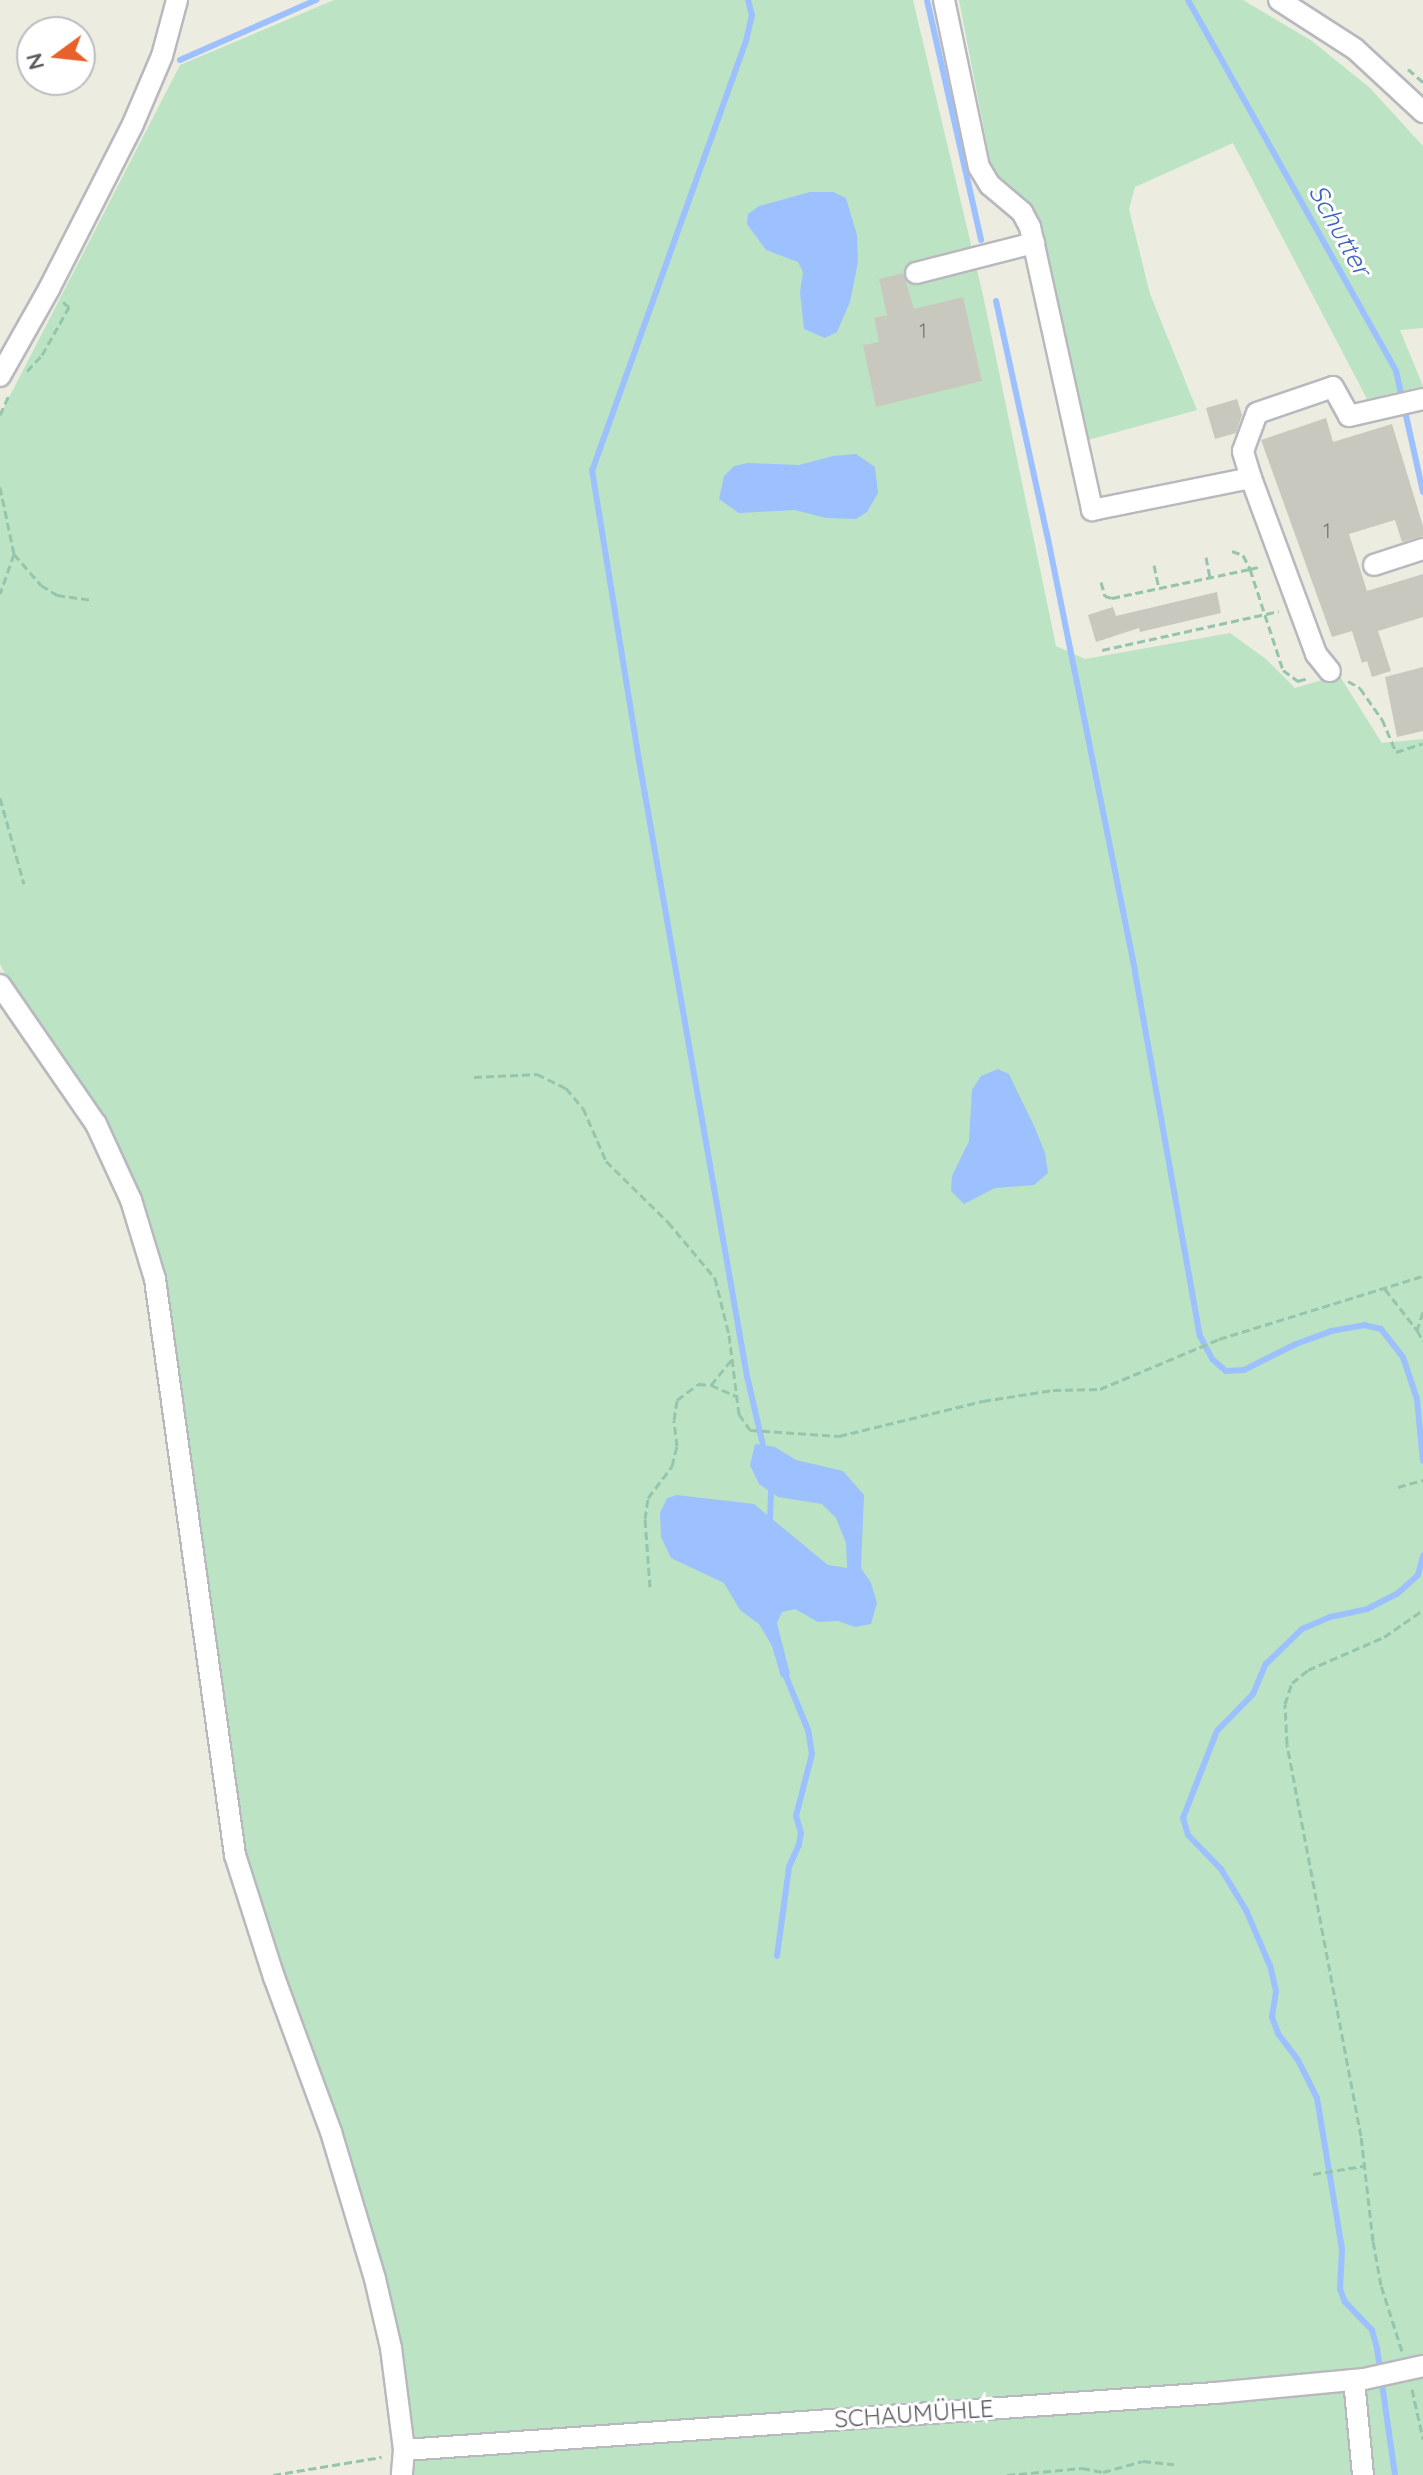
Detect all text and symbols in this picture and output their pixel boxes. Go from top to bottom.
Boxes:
north arrow [16,16,96,96]
text: N [19,50,50,73]
water label: Schutter [1302,179,1378,281]
house number: 1 [919,318,927,342]
house number: 1 [1323,518,1331,542]
street label: SCHAUMÜHLE [833,2394,995,2434]

